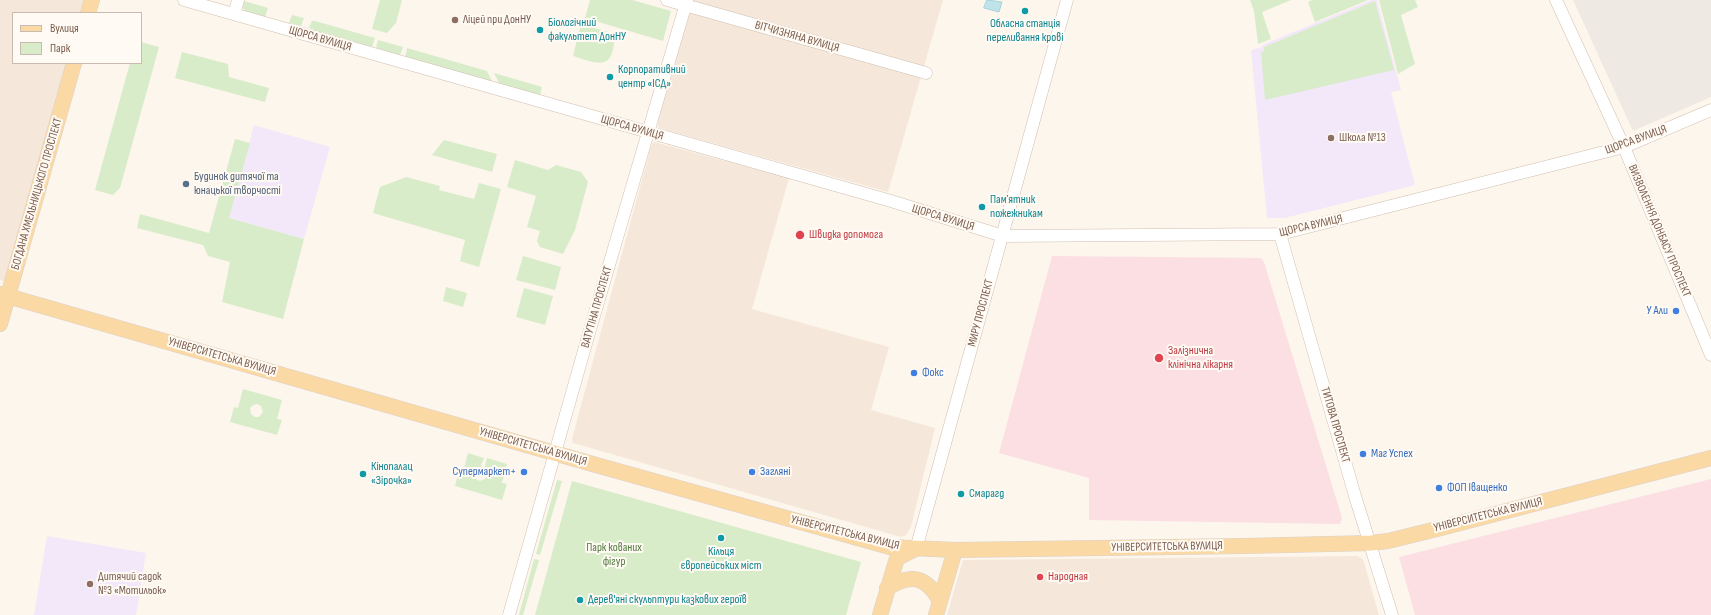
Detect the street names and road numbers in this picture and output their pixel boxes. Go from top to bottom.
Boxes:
street label: ВІТЧИЗНЯНА ВУЛИЦЯ [753,18,841,56]
street label: ЩОРСА ВУЛИЦЯ [287,23,353,55]
street label: ЩОРСА ВУЛИЦЯ [599,112,665,144]
street label: БОГДАНА ХМЕЛЬНИЦЬКОГО ПРОСПЕКТ [8,116,66,272]
street label: ЩОРСА ВУЛИЦЯ [1603,122,1669,158]
street label: ВИЗВОЛЕННЯ ДОНБАСУ ПРОСПЕКТ [1625,163,1693,299]
street label: ЩОРСА ВУЛИЦЯ [910,202,976,234]
street label: ЩОРСА ВУЛИЦЯ [1278,212,1344,240]
street label: ВАТУТІНА ПРОСПЕКТ [578,264,616,350]
street label: МИРУ ПРОСПЕКТ [965,278,997,348]
street label: УНІВЕРСИТЕТСЬКА ВУЛИЦЯ [166,335,278,379]
street label: ТИТОВА ПРОСПЕКТ [1317,385,1353,465]
street label: УНІВЕРСИТЕТСЬКА ВУЛИЦЯ [477,425,589,469]
street label: УНІВЕРСИТЕТСЬКА ВУЛИЦЯ [1432,495,1544,535]
street label: УНІВЕРСИТЕТСЬКА ВУЛИЦЯ [789,513,901,553]
street label: УНІВЕРСИТЕТСЬКА ВУЛИЦЯ [1111,539,1223,555]

